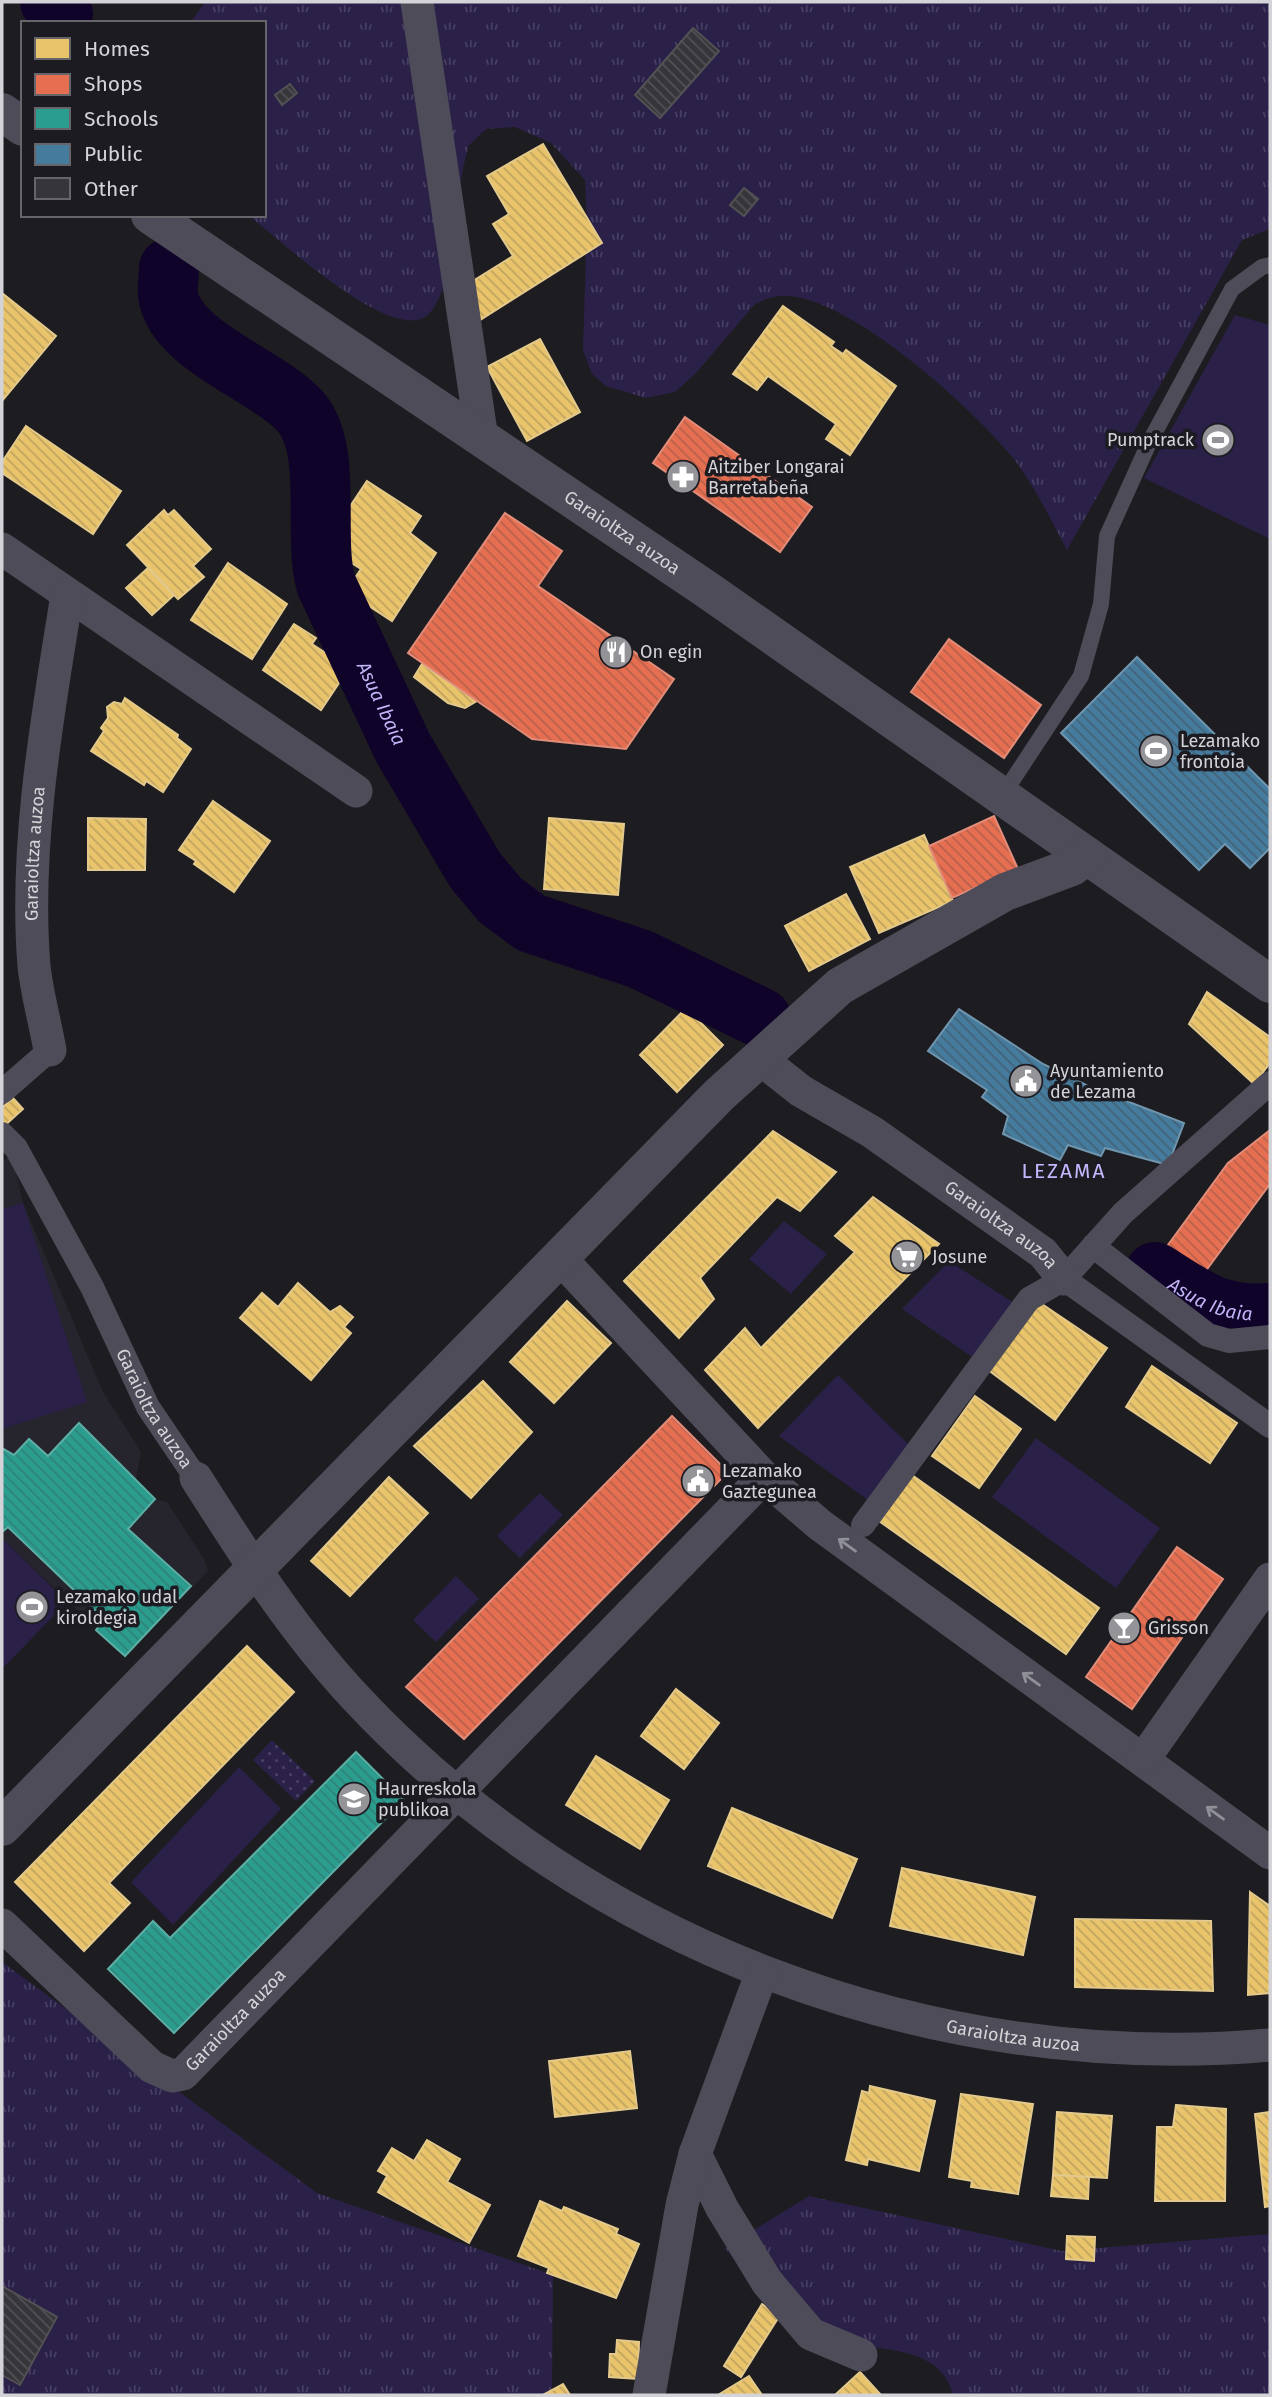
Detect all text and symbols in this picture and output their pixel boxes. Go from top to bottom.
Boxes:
legend [21,21,266,217]
text: Homes [84,36,150,62]
text: Shops [84,71,142,97]
text: Schools [84,106,158,132]
text: Public [84,141,142,167]
text: Other [84,176,138,202]
sports icon: Pumptrack [1199,421,1237,459]
place label: Pumptrack [1107,429,1195,451]
place label: Aitziber Longarai Barretabeña [708,456,845,499]
pharmacy icon: Aitziber Longarai Barretabeña [664,458,702,496]
street label: Garaioltza auzoa [560,486,684,579]
restaurant icon: On egin [597,633,635,671]
place label: On egin [640,641,703,663]
water label: Asua Ibaia [352,657,411,749]
place label: Lezamako frontoia [1180,730,1260,773]
sports icon: Lezamako frontoia [1137,732,1175,770]
street label: Garaioltza auzoa [21,785,50,921]
place label: Ayuntamiento de Lezama [1050,1060,1164,1103]
public building icon: Ayuntamiento de Lezama [1007,1062,1045,1100]
district label: LEZAMA [1022,1158,1106,1184]
street label: Garaioltza auzoa [940,1176,1062,1273]
supermarket icon: Josune [888,1238,926,1276]
place label: Josune [932,1246,987,1268]
water label: Asua Ibaia [1163,1272,1253,1325]
street label: Garaioltza auzoa [111,1345,197,1473]
place label: Lezamako Gaztegunea [722,1460,817,1503]
public building icon: Lezamako Gaztegunea [679,1462,717,1500]
one-way arrow [838,1538,857,1552]
place label: Lezamako udal kiroldegia [56,1586,177,1629]
sports icon: Lezamako udal kiroldegia [13,1588,51,1626]
bar icon: Grisson [1105,1609,1143,1647]
place label: Grisson [1148,1617,1209,1639]
one-way arrow [1022,1672,1041,1686]
place label: Haurreskola publikoa [378,1778,477,1821]
school or university icon: Haurreskola publikoa [335,1780,373,1818]
one-way arrow [1206,1805,1225,1820]
street label: Garaioltza auzoa [181,1964,291,2076]
street label: Garaioltza auzoa [944,2015,1081,2056]

